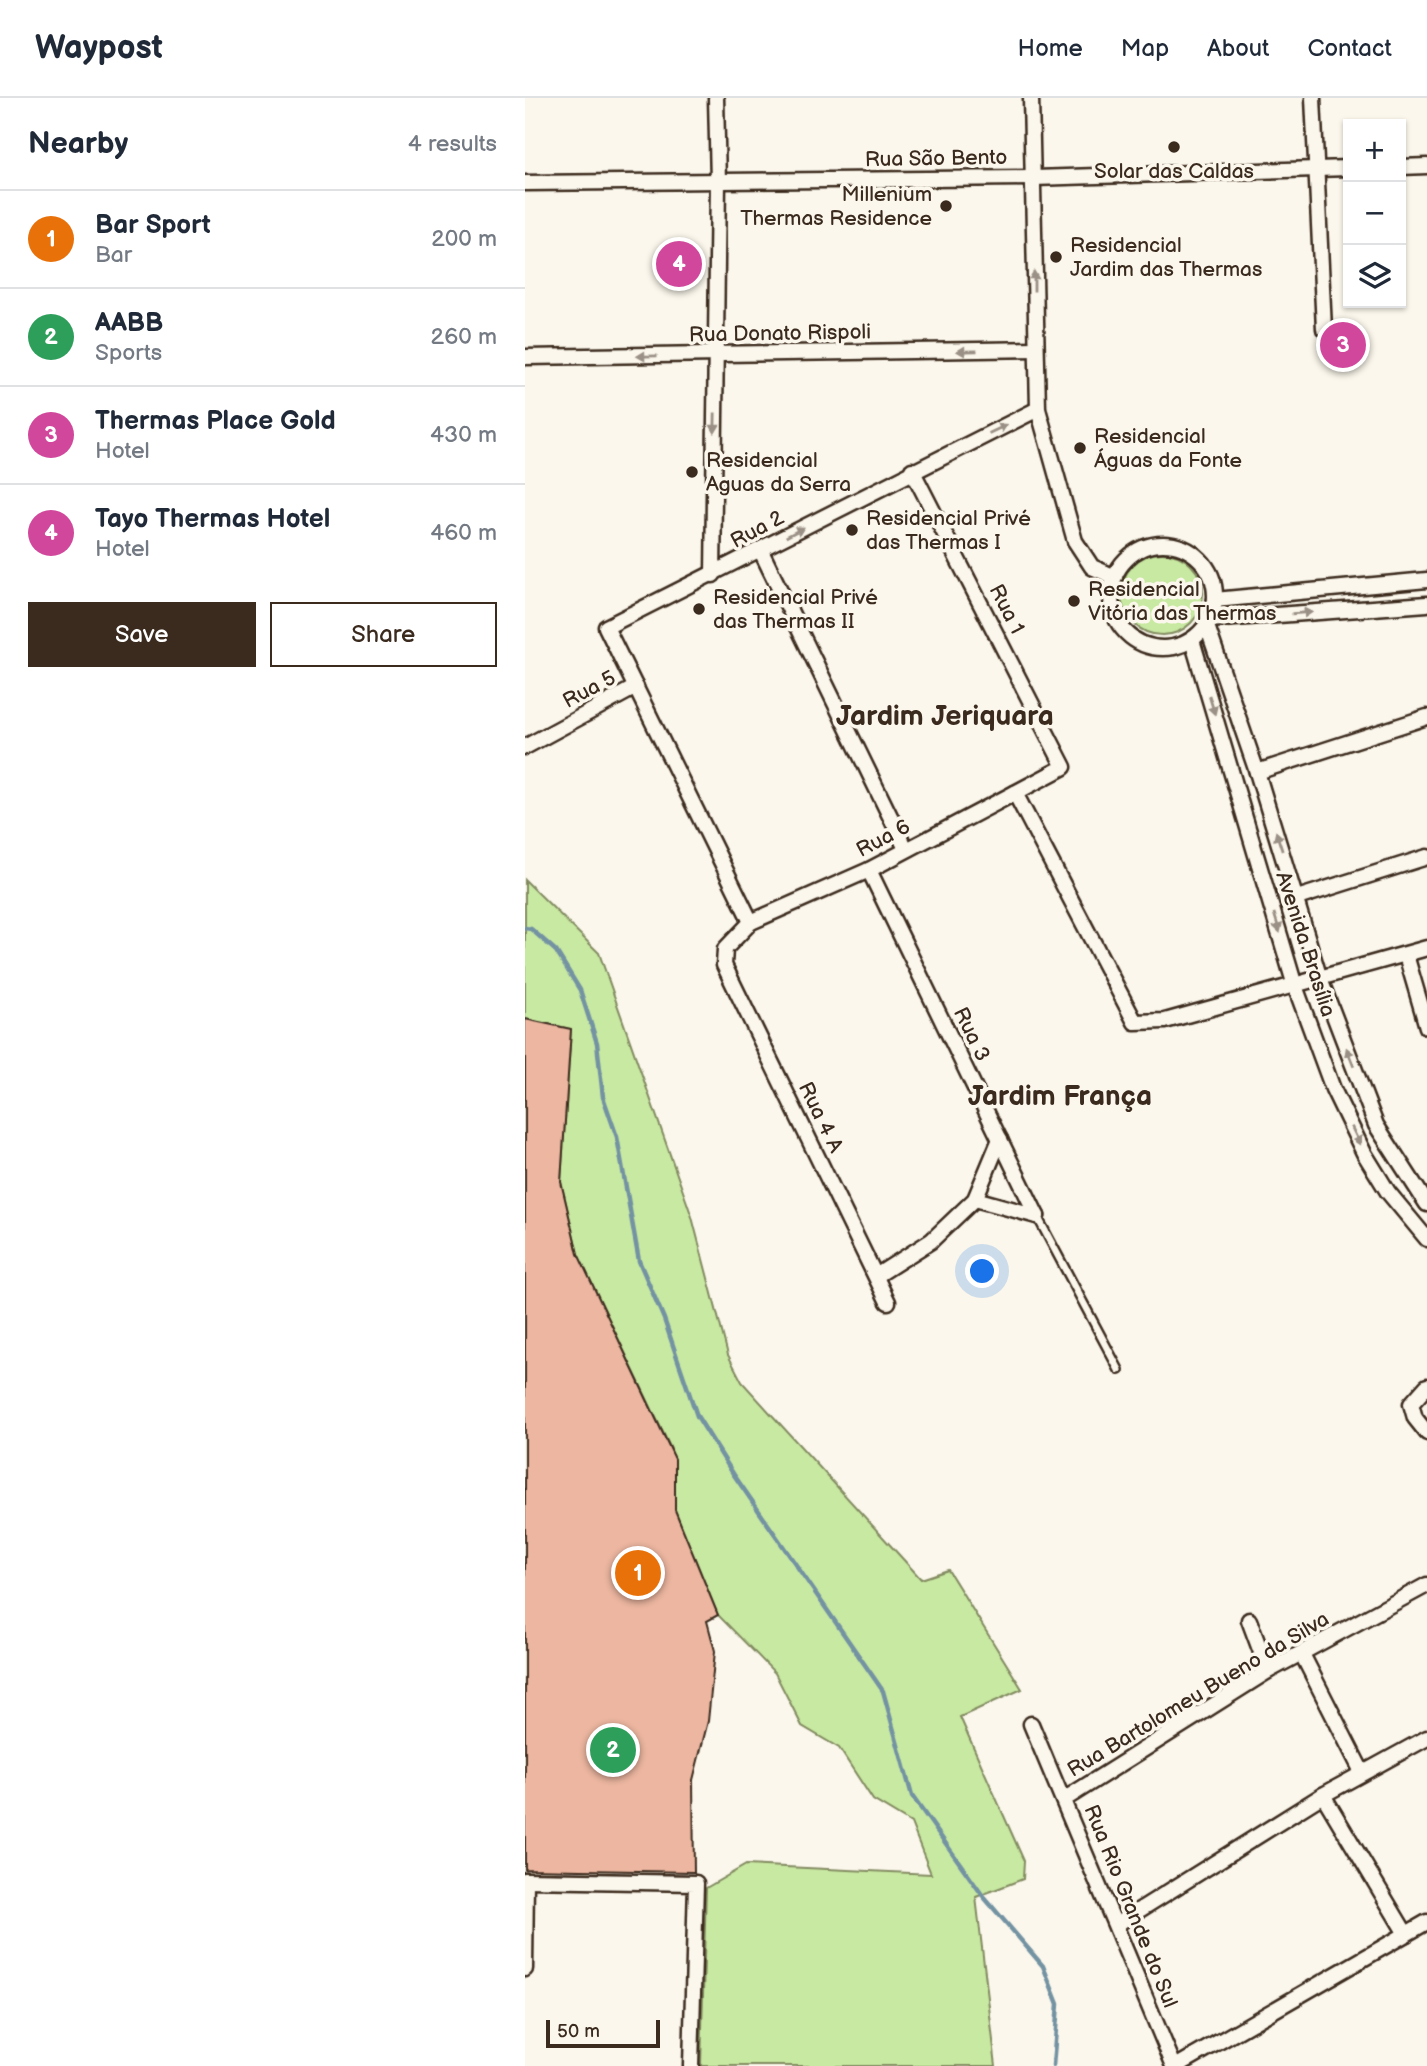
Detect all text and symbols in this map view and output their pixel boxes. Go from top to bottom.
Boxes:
text: Waypost [35,28,163,68]
text: Home [1018,34,1083,63]
text: Map [1121,34,1169,63]
text: About [1207,34,1269,63]
text: Contact [1307,34,1392,63]
map controls [1343,119,1406,308]
button: + [1343,119,1406,182]
text: Nearby [28,126,128,162]
text: 4 results [408,130,497,158]
marker: Solar das Caldas [1166,139,1182,155]
street label: Rua São Bento [865,145,1008,172]
place label: Solar das Caldas [1094,159,1254,184]
place label: Millenium Thermas Residence [740,182,932,231]
button: − [1343,182,1406,245]
marker: Millenium Thermas Residence [938,198,954,214]
text: Bar Sport [95,210,211,241]
text: 1 [46,225,56,253]
text: 200 m [431,225,497,253]
place label: Residencial Jardim das Thermas [1070,233,1262,282]
pin: 4 [656,238,702,290]
text: Bar [95,241,132,269]
button: layers [1343,245,1406,308]
marker: Residencial Jardim das Thermas [1048,249,1064,265]
one-way arrow [1028,270,1040,292]
text: AABB [95,308,163,339]
street label: Rua Donato Rispoli [689,319,871,348]
pin: 3 [1320,319,1366,371]
text: 2 [44,323,58,351]
text: 260 m [431,323,497,351]
text: Sports [95,339,162,367]
one-way arrow [955,345,977,356]
one-way arrow [636,350,658,362]
text: Thermas Place Gold [95,406,336,437]
one-way arrow [709,412,721,434]
text: 3 [44,421,58,449]
text: 430 m [430,421,497,449]
one-way arrow [988,423,1008,434]
place label: Residencial Águas da Fonte [1094,424,1242,473]
text: Hotel [95,437,150,465]
marker: Residencial Águas da Fonte [1072,440,1088,456]
place label: Residencial Aguas da Serra [706,448,851,497]
marker: Residencial Aguas da Serra [684,464,700,480]
text: Tayo Thermas Hotel [95,504,330,535]
street label: Rua 2 [726,505,789,554]
place label: Residencial Privé das Thermas I [866,506,1031,555]
text: 4 [44,519,58,547]
text: 460 m [430,519,497,547]
marker: Residencial Privé das Thermas I [844,522,860,538]
one-way arrow [786,527,806,539]
text: Hotel [95,535,150,563]
place label: Residencial Vitória das Thermas [1088,577,1276,626]
street label: Rua 1 [984,580,1030,638]
place label: Residencial Privé das Thermas II [713,585,878,634]
marker: Residencial Vitória das Thermas [1066,593,1082,609]
marker: Residencial Privé das Thermas II [691,601,707,617]
button: Save [28,602,256,667]
button: Share [270,602,497,667]
one-way arrow [1291,608,1313,619]
street label: Rua 5 [559,665,620,714]
one-way arrow [1207,695,1217,716]
district label: Jardim Jeriquara [836,700,1054,733]
street label: Rua 6 [852,814,914,863]
one-way arrow [1273,831,1284,852]
street label: Avenida Brasília [1270,868,1341,1020]
one-way arrow [1272,913,1282,934]
street label: Rua 3 [948,1003,995,1065]
one-way arrow [1344,1047,1355,1068]
street label: Rua 4 A [793,1078,848,1157]
district label: Jardim França [968,1080,1152,1113]
one-way arrow [1350,1126,1362,1146]
your location [965,1254,999,1288]
pin: 1 [615,1547,661,1599]
street label: Rua Bartolomeu Bueno da Silva [1063,1606,1334,1783]
pin: 2 [590,1724,636,1776]
street label: Rua Rio Grande do Sul [1078,1801,1183,2011]
scale bar [546,2017,660,2049]
text: 50 m [557,2020,600,2043]

